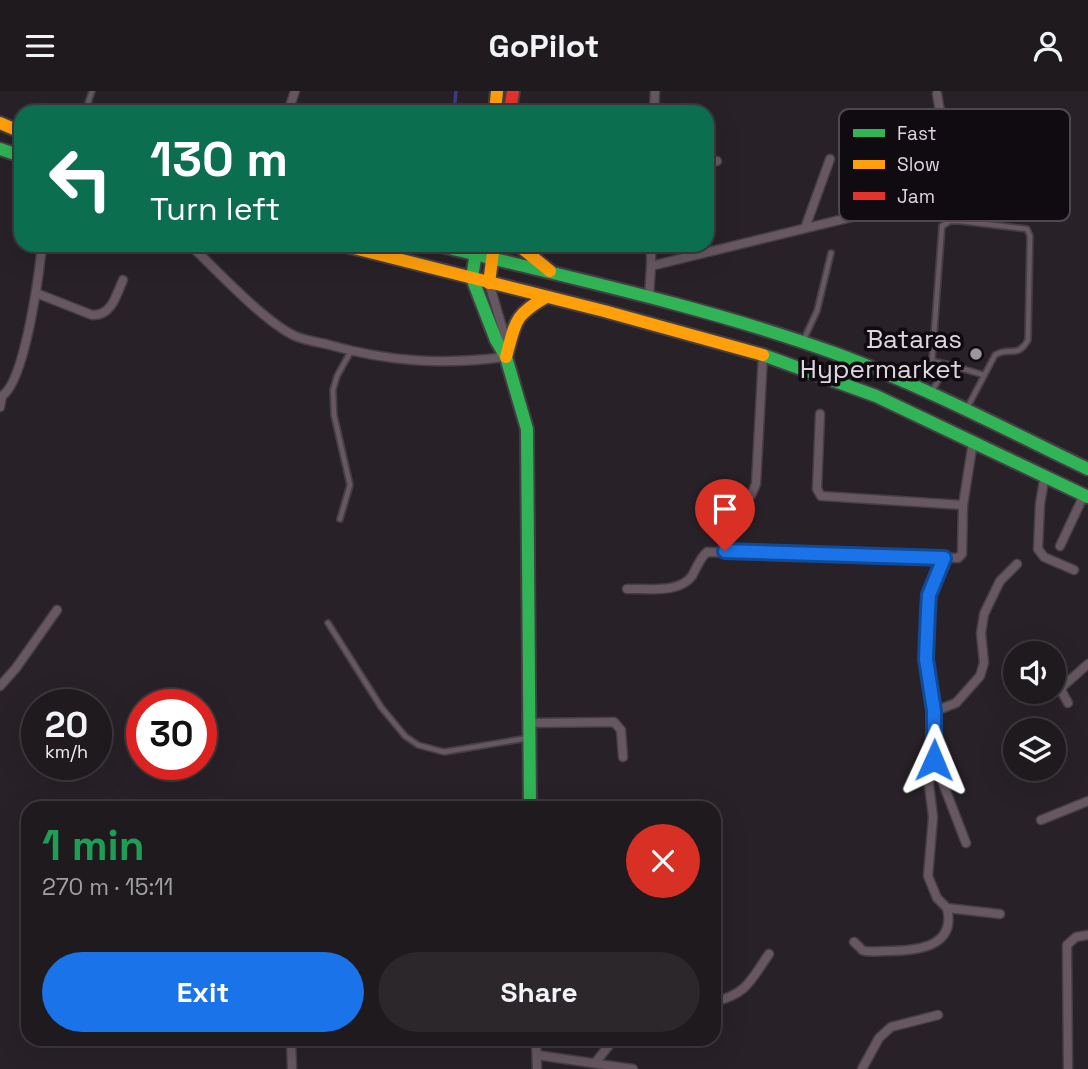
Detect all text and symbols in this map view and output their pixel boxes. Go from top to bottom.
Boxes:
text: GoPilot [489,26,599,66]
icon: menu [21,27,59,65]
icon: person [1029,27,1067,65]
legend [839,109,1070,221]
text: Fast [897,121,937,146]
text: 130 m [150,128,288,190]
icon: left [35,133,126,224]
text: Slow [897,152,940,177]
text: Jam [897,184,935,209]
text: Turn left [150,189,280,229]
place label: Bataras Hypermarket [800,322,962,386]
marker: Bataras Hypermarket [968,346,984,362]
pin [695,479,755,551]
icon: arrive [706,490,744,528]
map controls [1003,641,1066,781]
button: sound [1003,641,1066,704]
speed limit sign: 30 [126,689,217,780]
text: 20 [45,703,88,747]
button: layers [1003,718,1066,781]
position arrow [897,723,971,797]
text: km/h [45,740,88,763]
text: 1 min [42,819,145,872]
button: close [626,824,700,898]
text: 270 m · 15:11 [42,872,173,902]
button: Exit [42,952,364,1032]
button: Share [378,952,700,1032]

